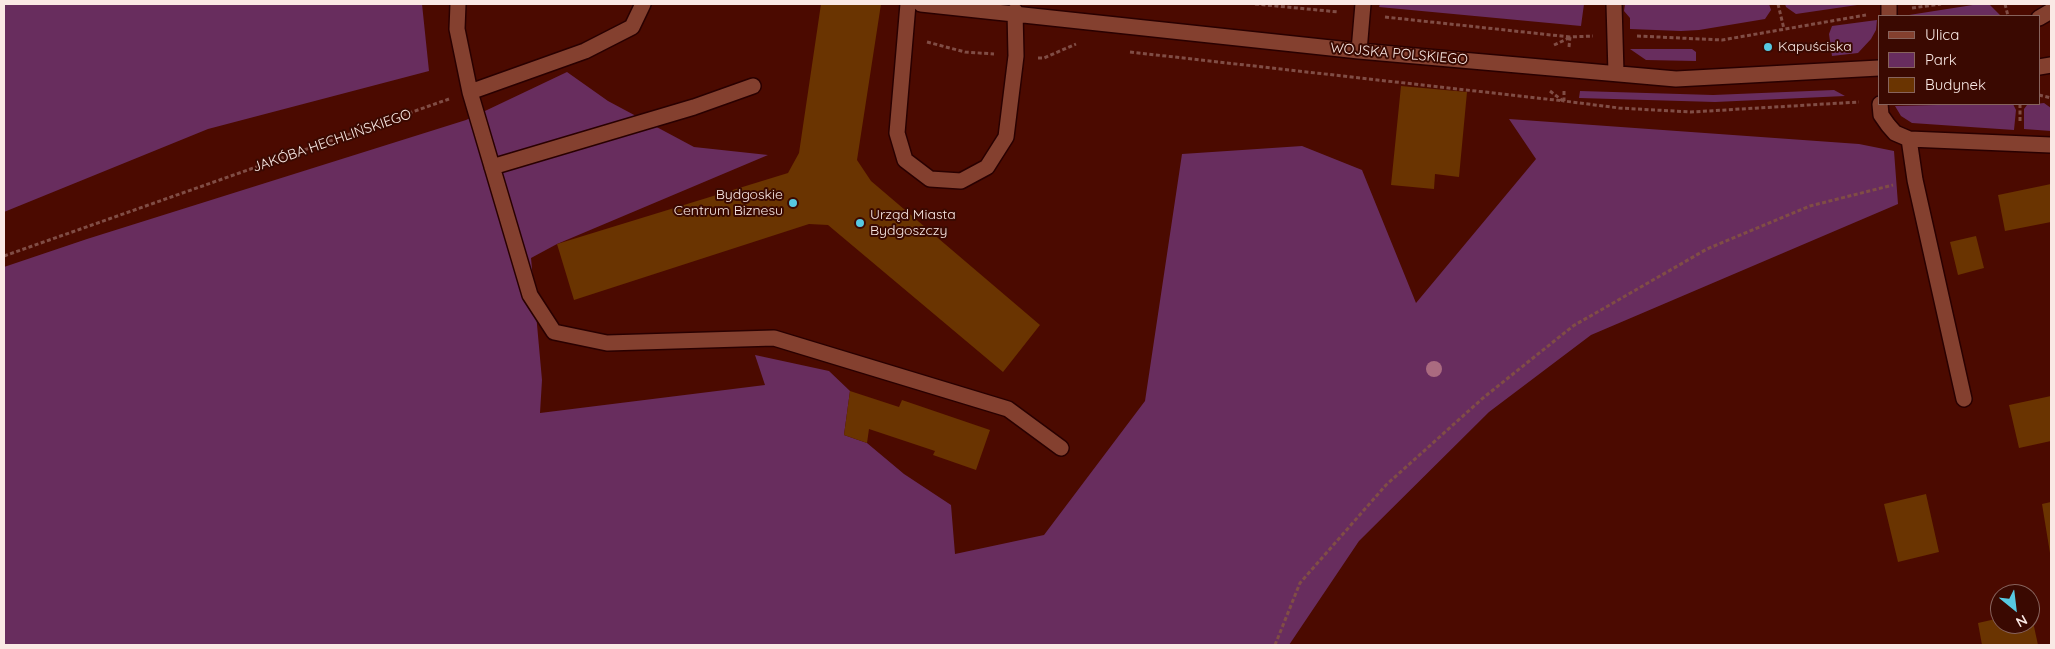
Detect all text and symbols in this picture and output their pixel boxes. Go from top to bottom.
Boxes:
legend [1878,15,2040,105]
text: Ulica [1925,25,1959,44]
place label: Kapuściska [1778,39,1852,55]
street label: WOJSKA POLSKIEGO [1330,40,1468,68]
marker: Kapuściska [1762,41,1774,53]
text: Park [1925,50,1957,69]
text: Budynek [1925,75,1986,94]
street label: JAKÓBA HECHLIŃSKIEGO [250,106,414,176]
place label: Bydgoskie Centrum Biznesu [674,187,783,220]
marker: Bydgoskie Centrum Biznesu [787,197,799,209]
place label: Urząd Miasta Bydgoszczy [870,207,956,240]
marker: Urząd Miasta Bydgoszczy [854,217,866,229]
north arrow [1990,584,2040,634]
text: N [2013,611,2031,632]

